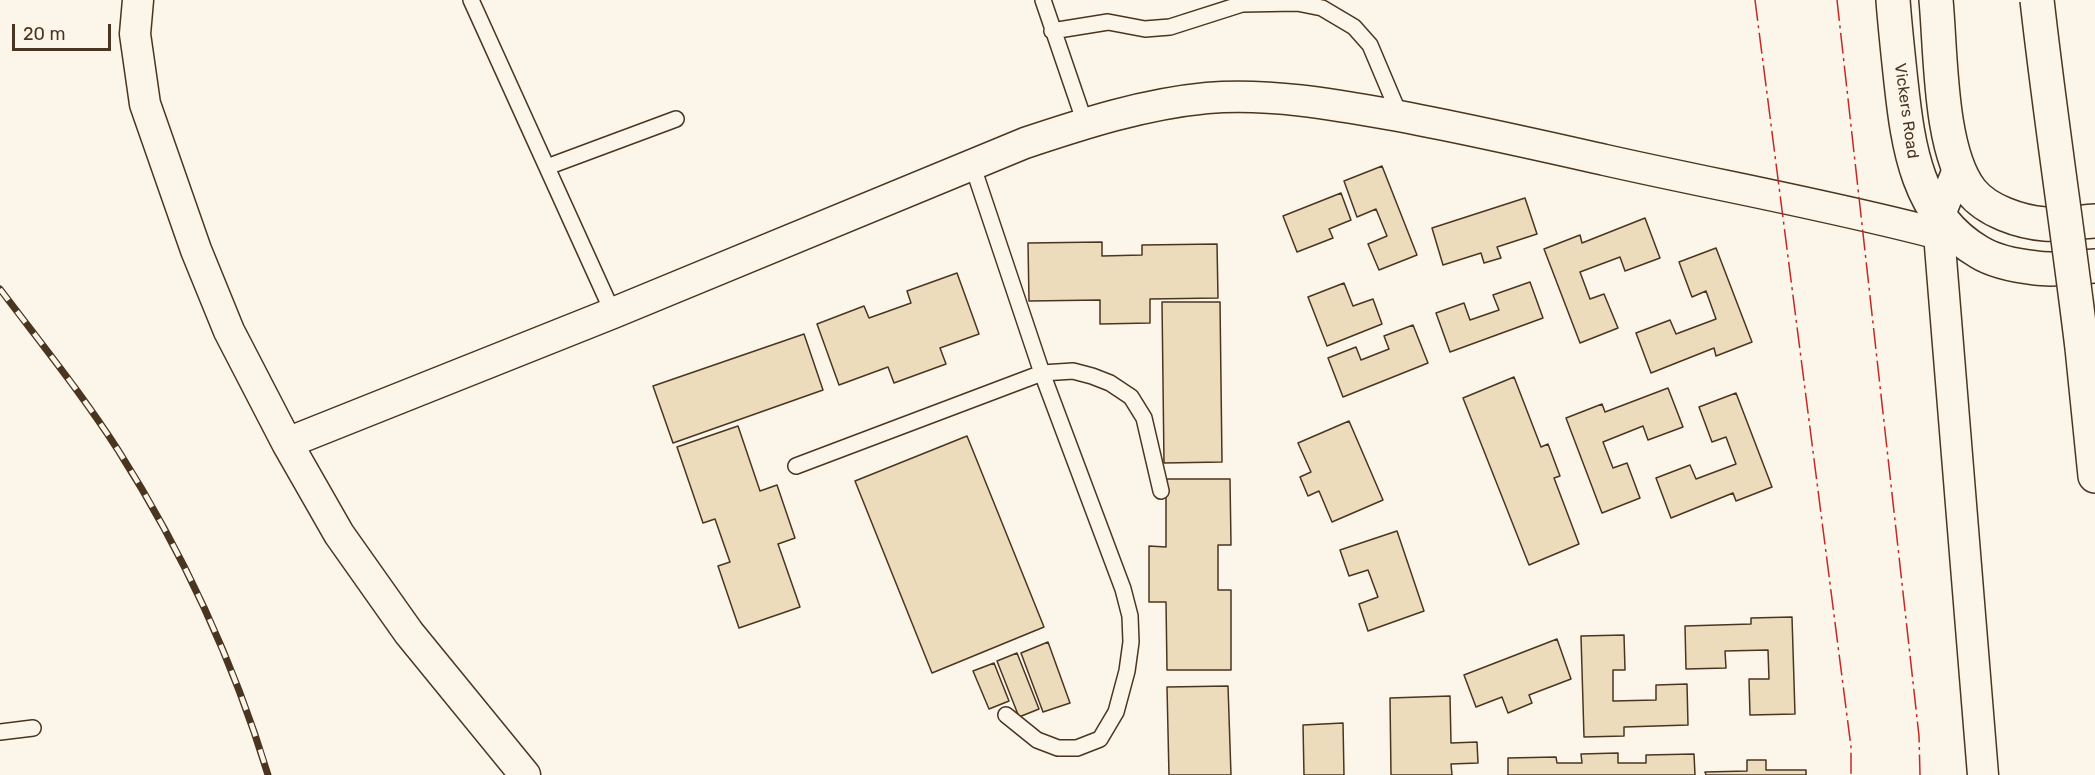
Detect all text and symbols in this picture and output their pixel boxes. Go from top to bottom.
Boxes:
scale bar [15,12,114,50]
text: 20 m [23,23,65,45]
street label: Vickers Road [1890,62,1922,160]

